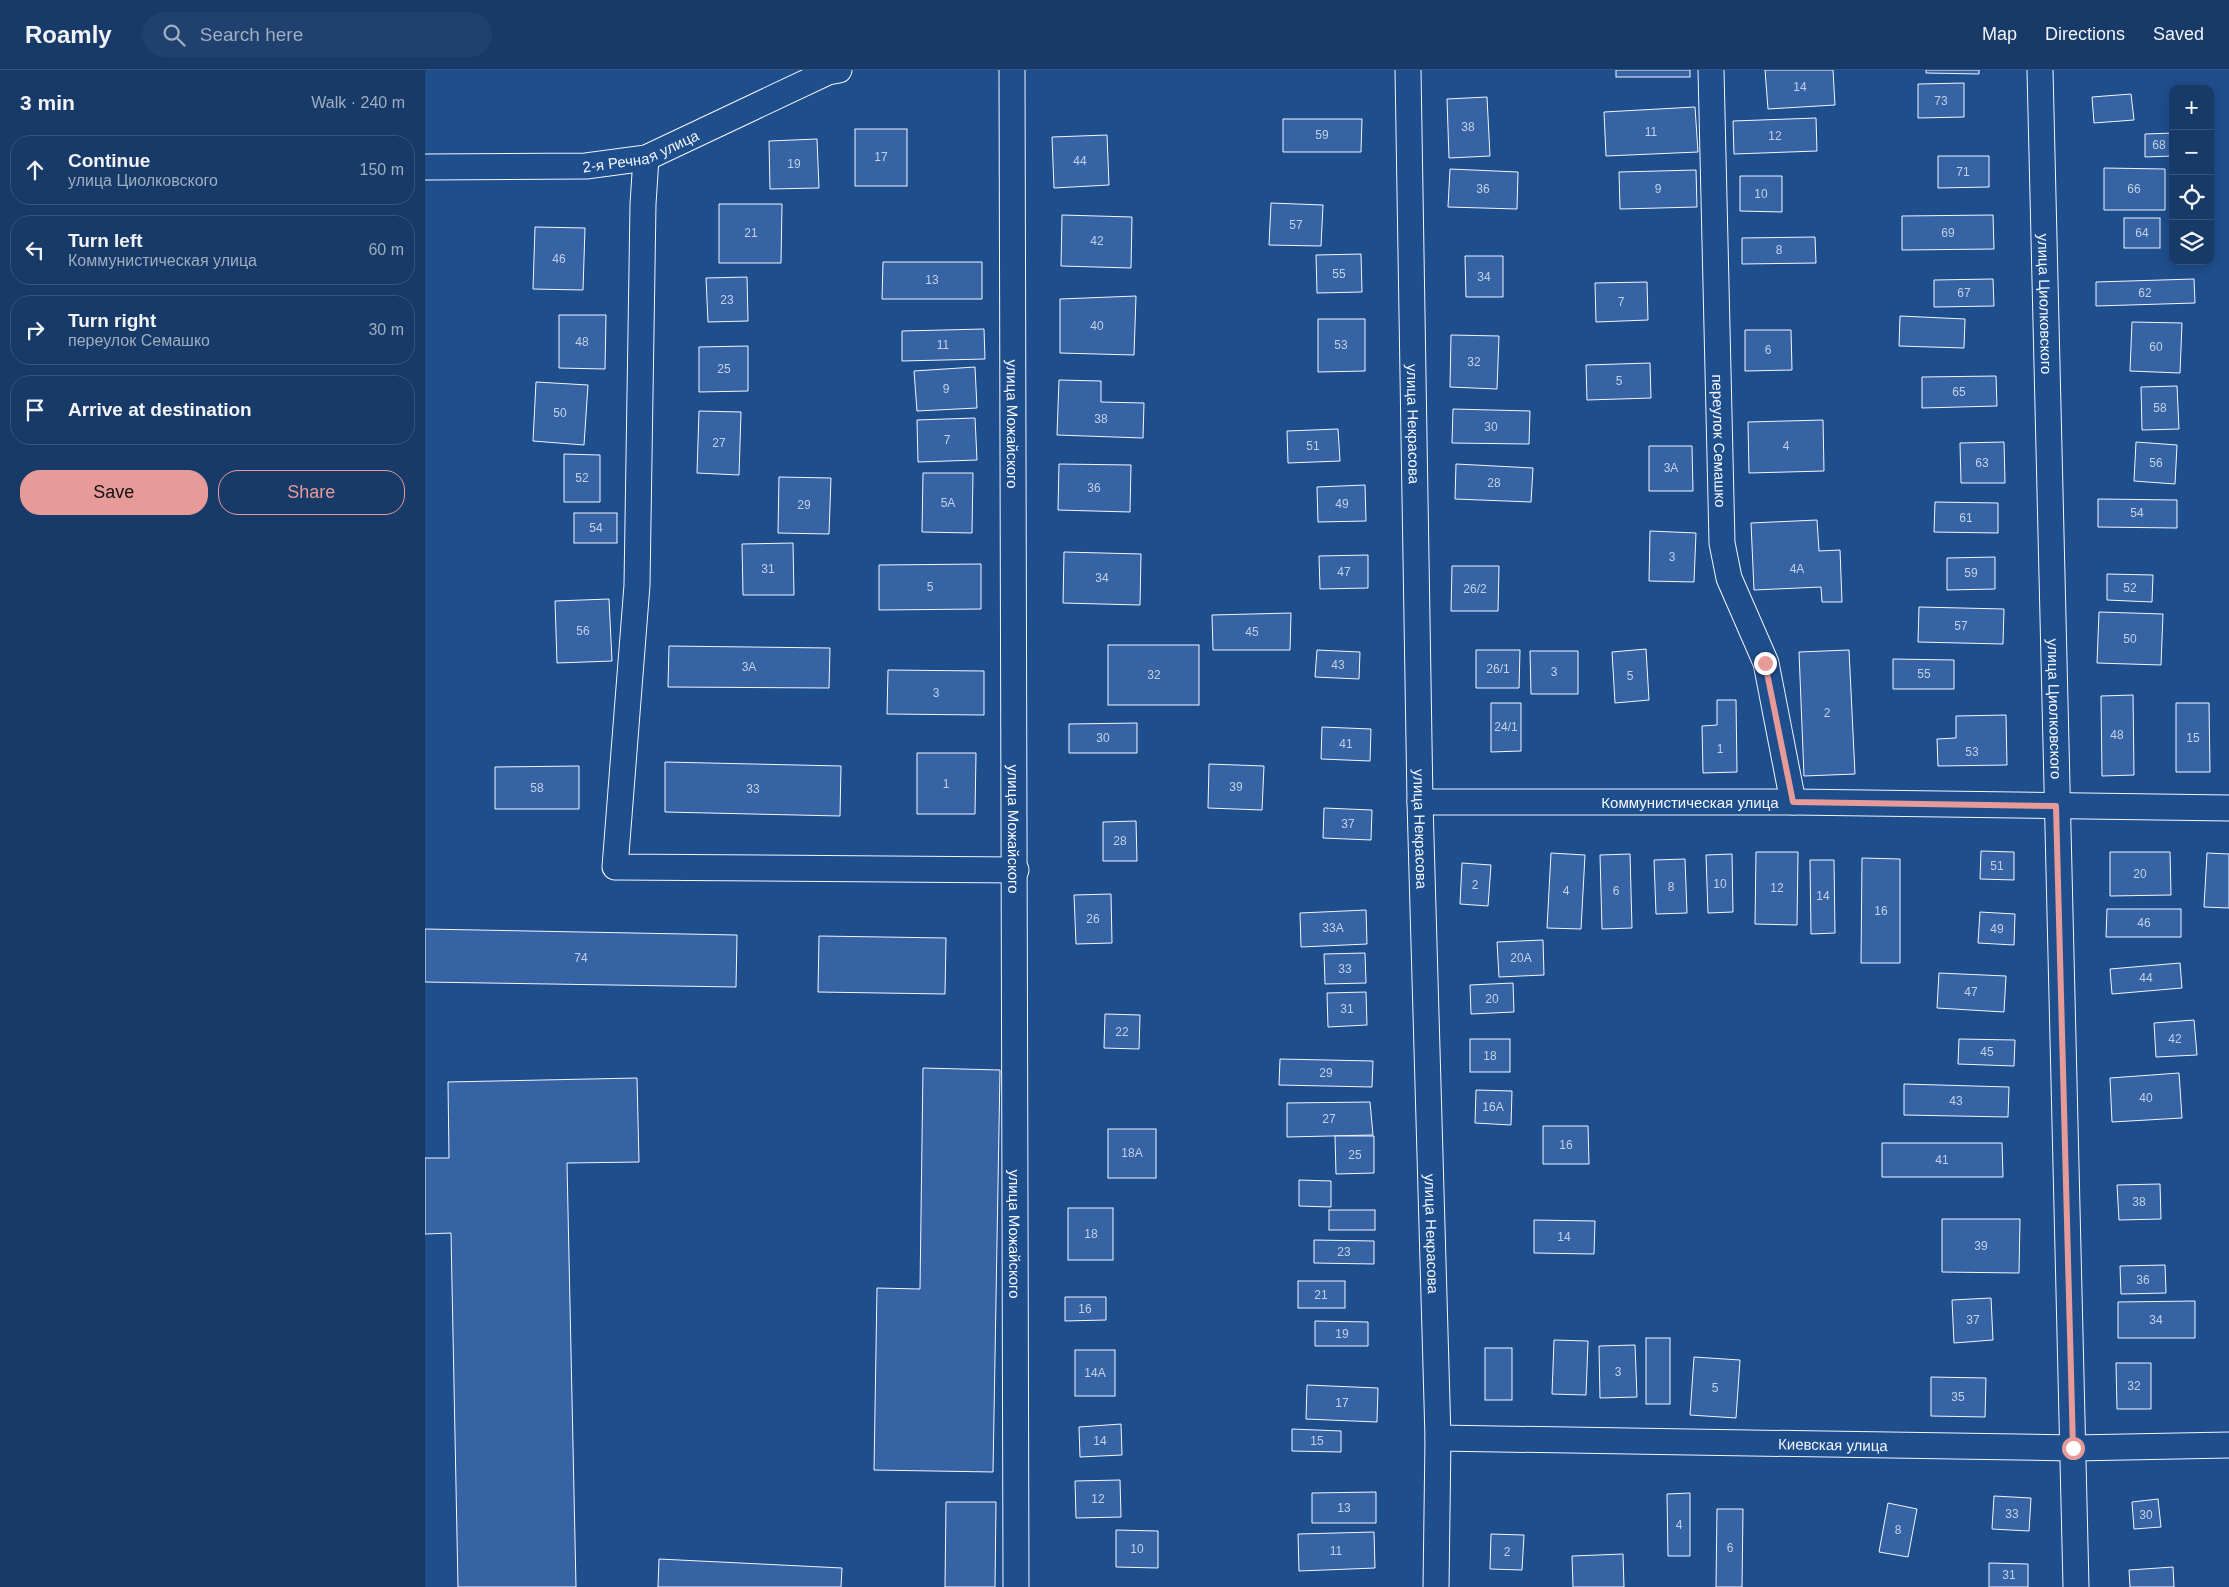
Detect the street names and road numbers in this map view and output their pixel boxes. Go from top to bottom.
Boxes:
street label: 2-я Речная улица [581,126,702,175]
street label: улица Циолковского [2035,233,2056,374]
street label: улица Можайского [1004,359,1022,489]
street label: улица Некрасова [1404,364,1423,485]
street label: переулок Семашко [1710,374,1730,508]
street label: улица Циолковского [2045,638,2065,779]
street label: улица Можайского [1005,764,1023,894]
street label: улица Некрасова [1411,769,1431,890]
street label: Коммунистическая улица [1601,794,1779,811]
street label: улица Можайского [1006,1169,1024,1299]
street label: улица Некрасова [1422,1173,1442,1295]
street label: Киевская улица [1778,1435,1889,1454]

